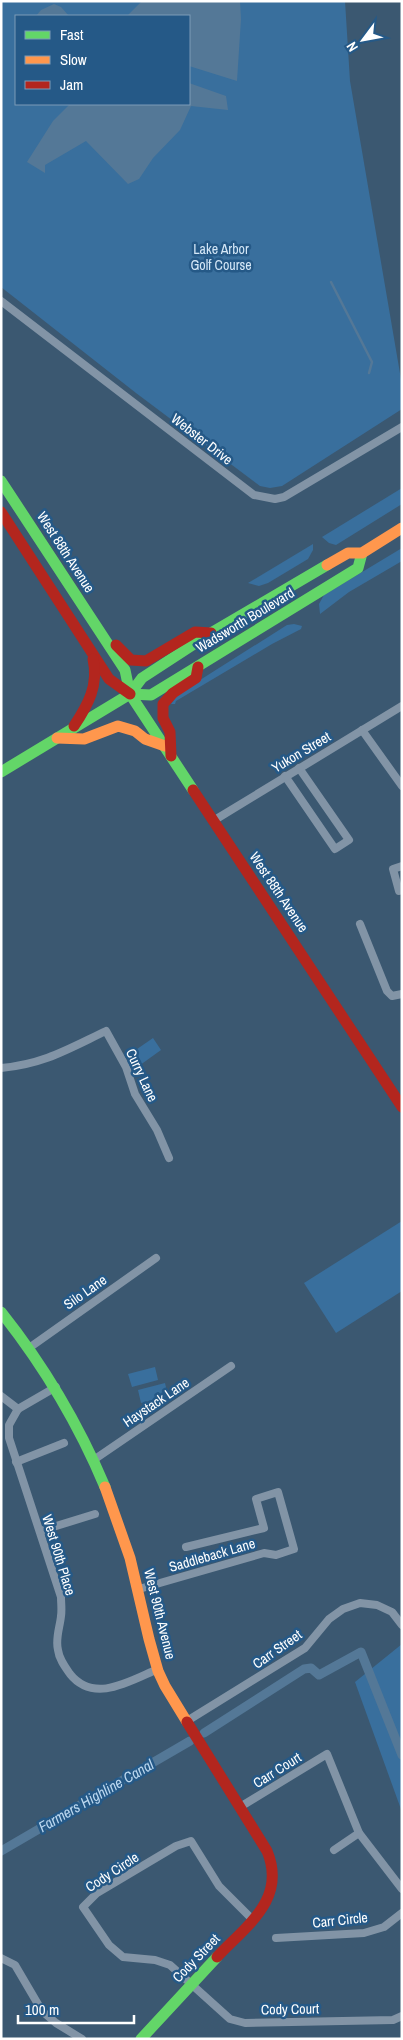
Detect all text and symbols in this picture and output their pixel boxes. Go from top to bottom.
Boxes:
legend [15,15,190,105]
north arrow [338,15,388,65]
text: Fast [60,24,84,45]
text: N [342,39,362,55]
text: Slow [60,49,87,70]
text: Jam [60,74,83,95]
park label: Lake Arbor Golf Course [190,240,252,274]
street label: Webster Drive [168,409,236,469]
street label: West 88th Avenue [33,508,99,596]
street label: Wadsworth Boulevard [192,583,298,657]
street label: Yukon Street [268,727,334,777]
street label: West 88th Avenue [246,849,312,935]
street label: Curry Lane [122,1045,162,1105]
street label: Silo Lane [60,1271,110,1313]
street label: Haystack Lane [119,1373,193,1431]
street label: West 90th Place [38,1512,80,1598]
street label: Saddleback Lane [167,1534,257,1576]
street label: West 90th Avenue [140,1567,180,1661]
street label: Carr Street [249,1626,305,1672]
street label: Carr Court [250,1748,304,1792]
water label: Farmers Highline Canal [34,1754,158,1837]
street label: Cody Circle [82,1848,142,1896]
street label: Carr Circle [311,1908,369,1932]
street label: Cody Street [168,1930,224,1986]
scale bar [18,1992,134,2024]
text: 100 m [25,1999,59,2020]
street label: Cody Court [261,1999,319,2019]

